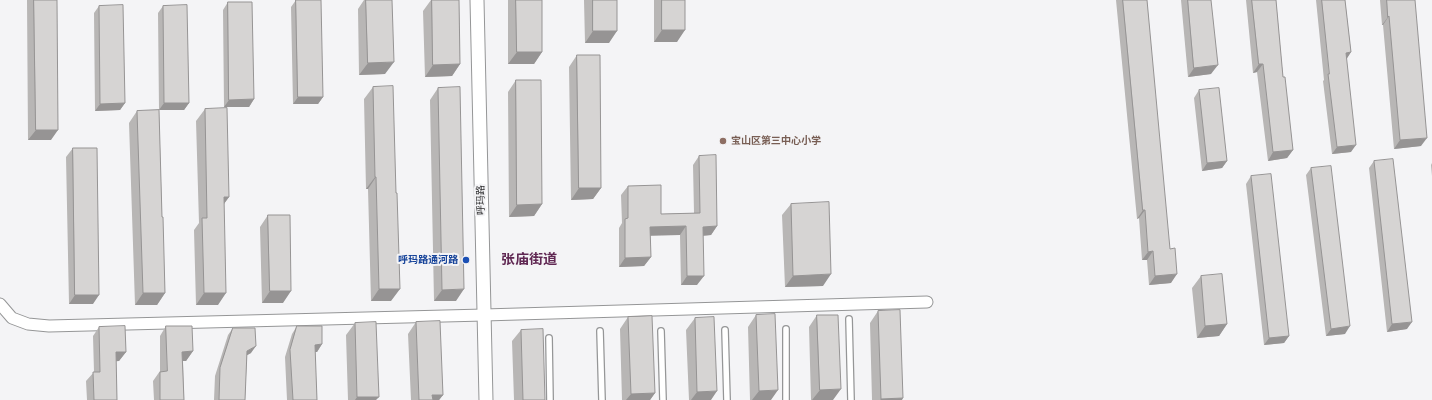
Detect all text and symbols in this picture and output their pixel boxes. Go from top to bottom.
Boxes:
place label: 宝山区第三中心小学 [731,135,821,147]
marker: 宝山区第三中心小学 [718,136,728,146]
street label: 呼玛路 [475,185,487,215]
district label: 张庙街道 [501,252,557,268]
place label: 呼玛路通河路 [398,254,458,266]
marker: 呼玛路通河路 [461,255,471,265]

